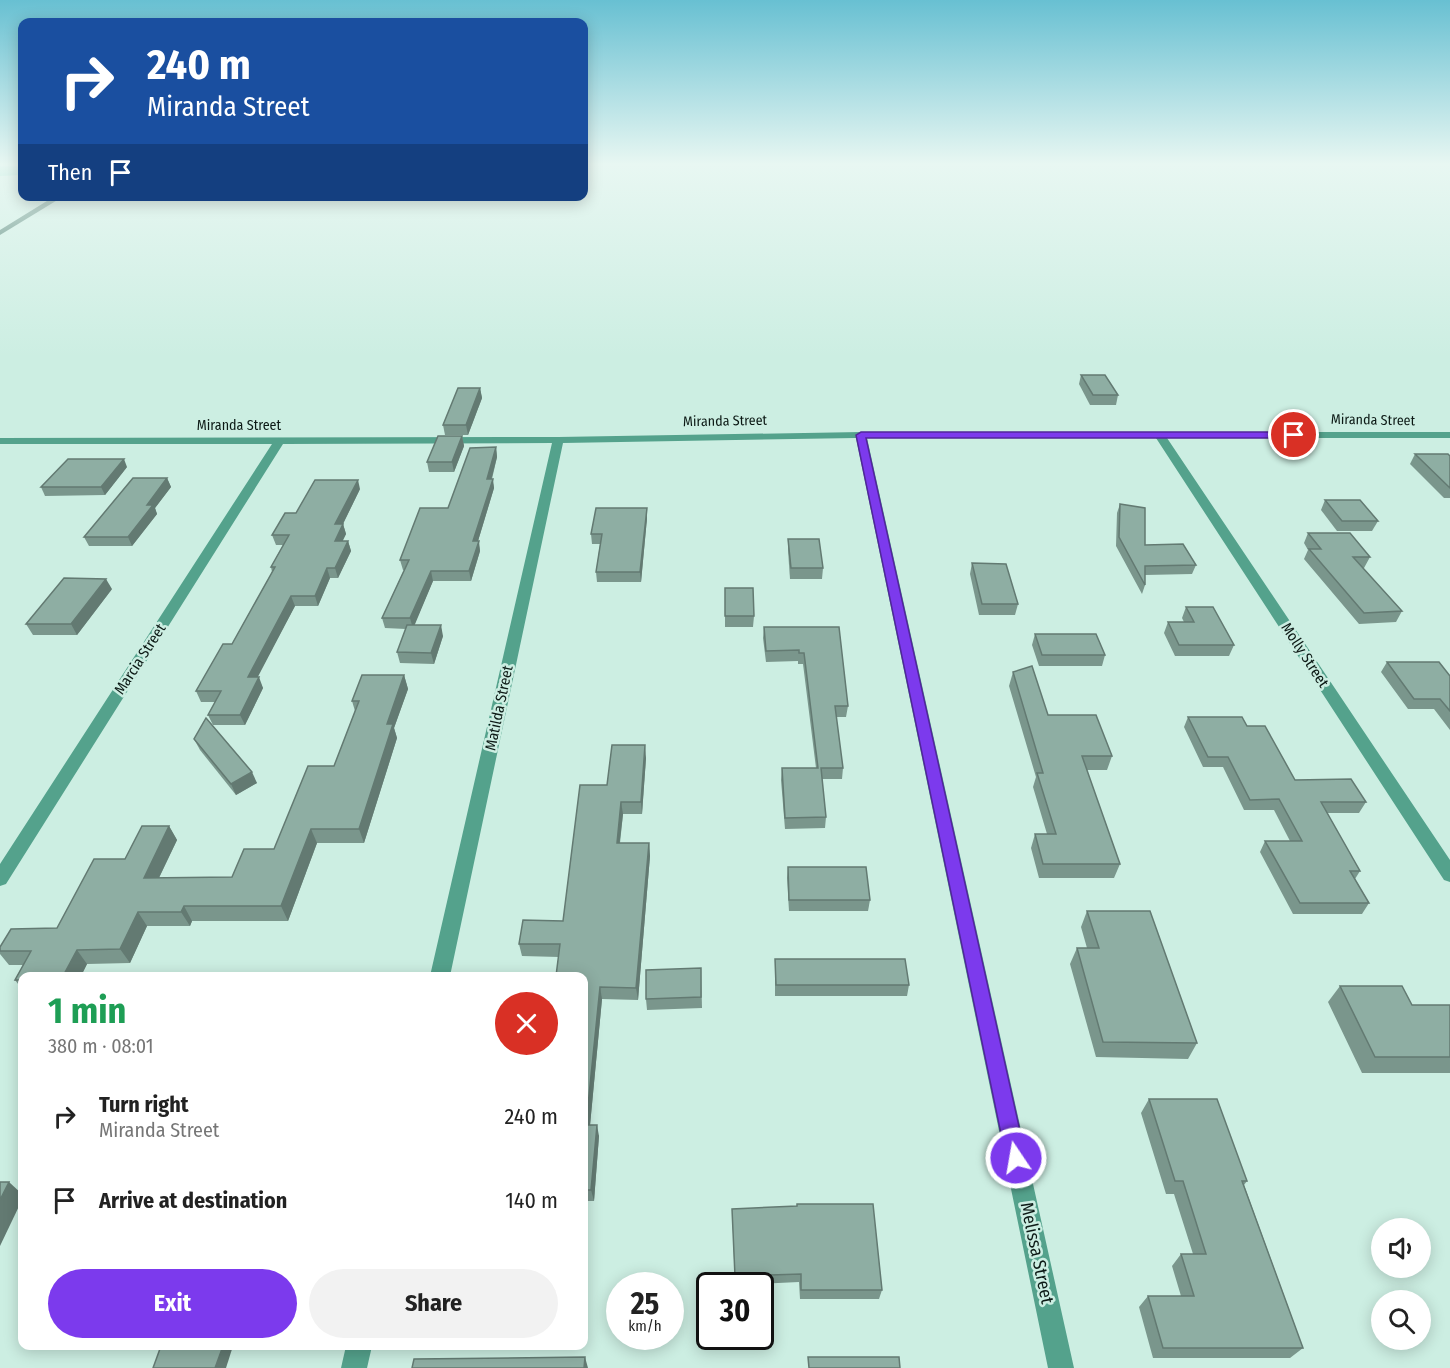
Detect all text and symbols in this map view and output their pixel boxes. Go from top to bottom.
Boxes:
text: 240 m [147,40,251,90]
icon: right [48,42,126,120]
text: Miranda Street [147,91,310,123]
icon: arrive [104,156,137,189]
text: Then [48,159,92,186]
pin [1268,409,1319,460]
street label: Miranda Street [1331,411,1416,429]
street label: Miranda Street [683,412,768,430]
street label: Miranda Street [197,417,282,434]
icon: arrive [1277,418,1310,451]
street label: Molly Street [1277,619,1333,691]
street label: Marcia Street [110,620,170,698]
street label: Matilda Street [481,664,517,752]
text: 1 min [48,989,126,1033]
button: close [495,992,558,1055]
text: 380 m · 08:01 [48,1034,154,1058]
text: Turn right [99,1091,188,1118]
icon: right [48,1100,81,1133]
text: 240 m [505,1103,558,1130]
text: Miranda Street [99,1118,219,1142]
position arrow [984,1126,1048,1190]
icon: arrive [48,1184,81,1217]
text: Arrive at destination [99,1187,287,1214]
text: 140 m [505,1187,558,1214]
street label: Melissa Street [1015,1200,1059,1306]
map controls [1371,1218,1431,1350]
button: sound [1371,1218,1431,1278]
button: Exit [48,1269,297,1338]
button: Share [309,1269,558,1338]
speed limit sign: 30 [696,1272,774,1350]
text: 25 [631,1286,659,1322]
button: search [1371,1290,1431,1350]
text: km/h [628,1317,662,1335]

